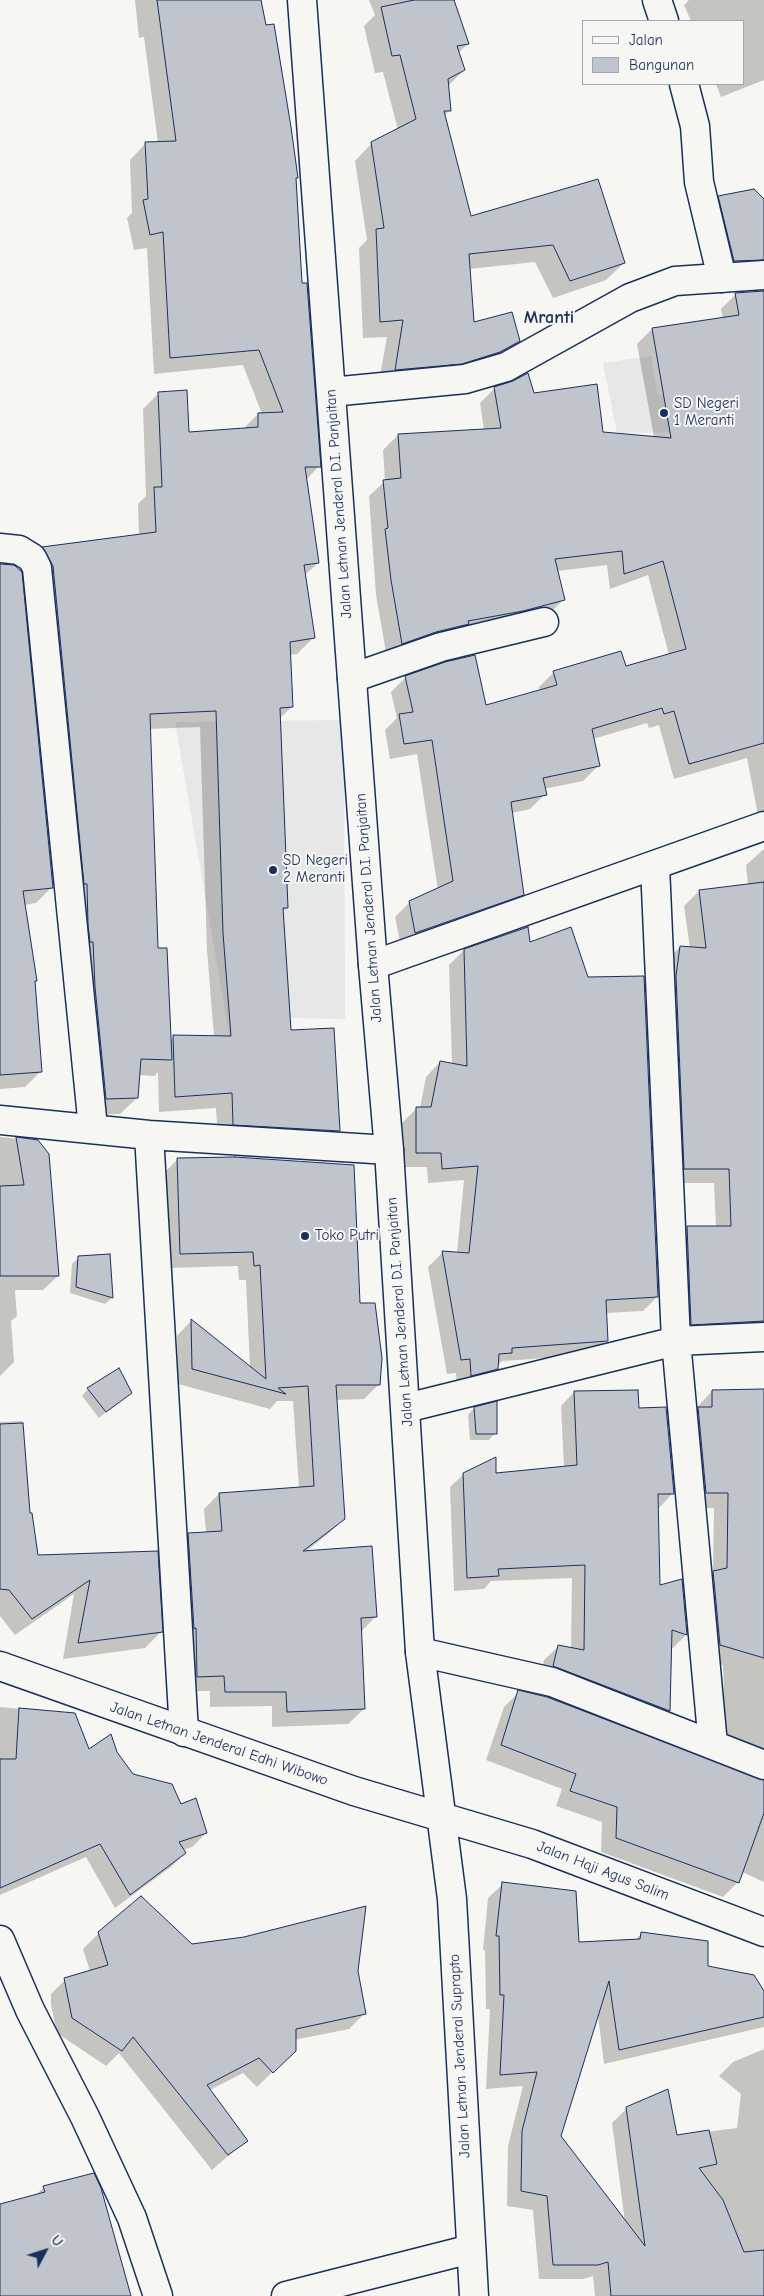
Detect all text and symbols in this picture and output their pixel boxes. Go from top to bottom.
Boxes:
legend [582,20,744,85]
text: Jalan [629,31,663,49]
text: Bangunan [629,56,694,74]
district label: Mranti [524,307,574,329]
street label: Jalan Letnan Jenderal D.I. Panjaitan [322,389,356,619]
place label: SD Negeri 1 Meranti [674,395,739,430]
marker: SD Negeri 1 Meranti [658,407,670,419]
street label: Jalan Letnan Jenderal D.I. Panjaitan [352,793,386,1023]
place label: SD Negeri 2 Meranti [283,852,348,887]
marker: SD Negeri 2 Meranti [267,864,279,876]
street label: Jalan Letnan Jenderal D.I. Panjaitan [383,1197,417,1427]
place label: Toko Putri [315,1227,379,1245]
marker: Toko Putri [299,1230,311,1242]
street label: Jalan Letnan Jenderal Edhi Wibowo [108,1698,330,1790]
street label: Jalan Haji Agus Salim [534,1837,672,1905]
street label: Jalan Letnan Jenderal Suprapto [446,1954,474,2158]
north arrow [20,2226,70,2276]
text: U [47,2232,66,2250]

